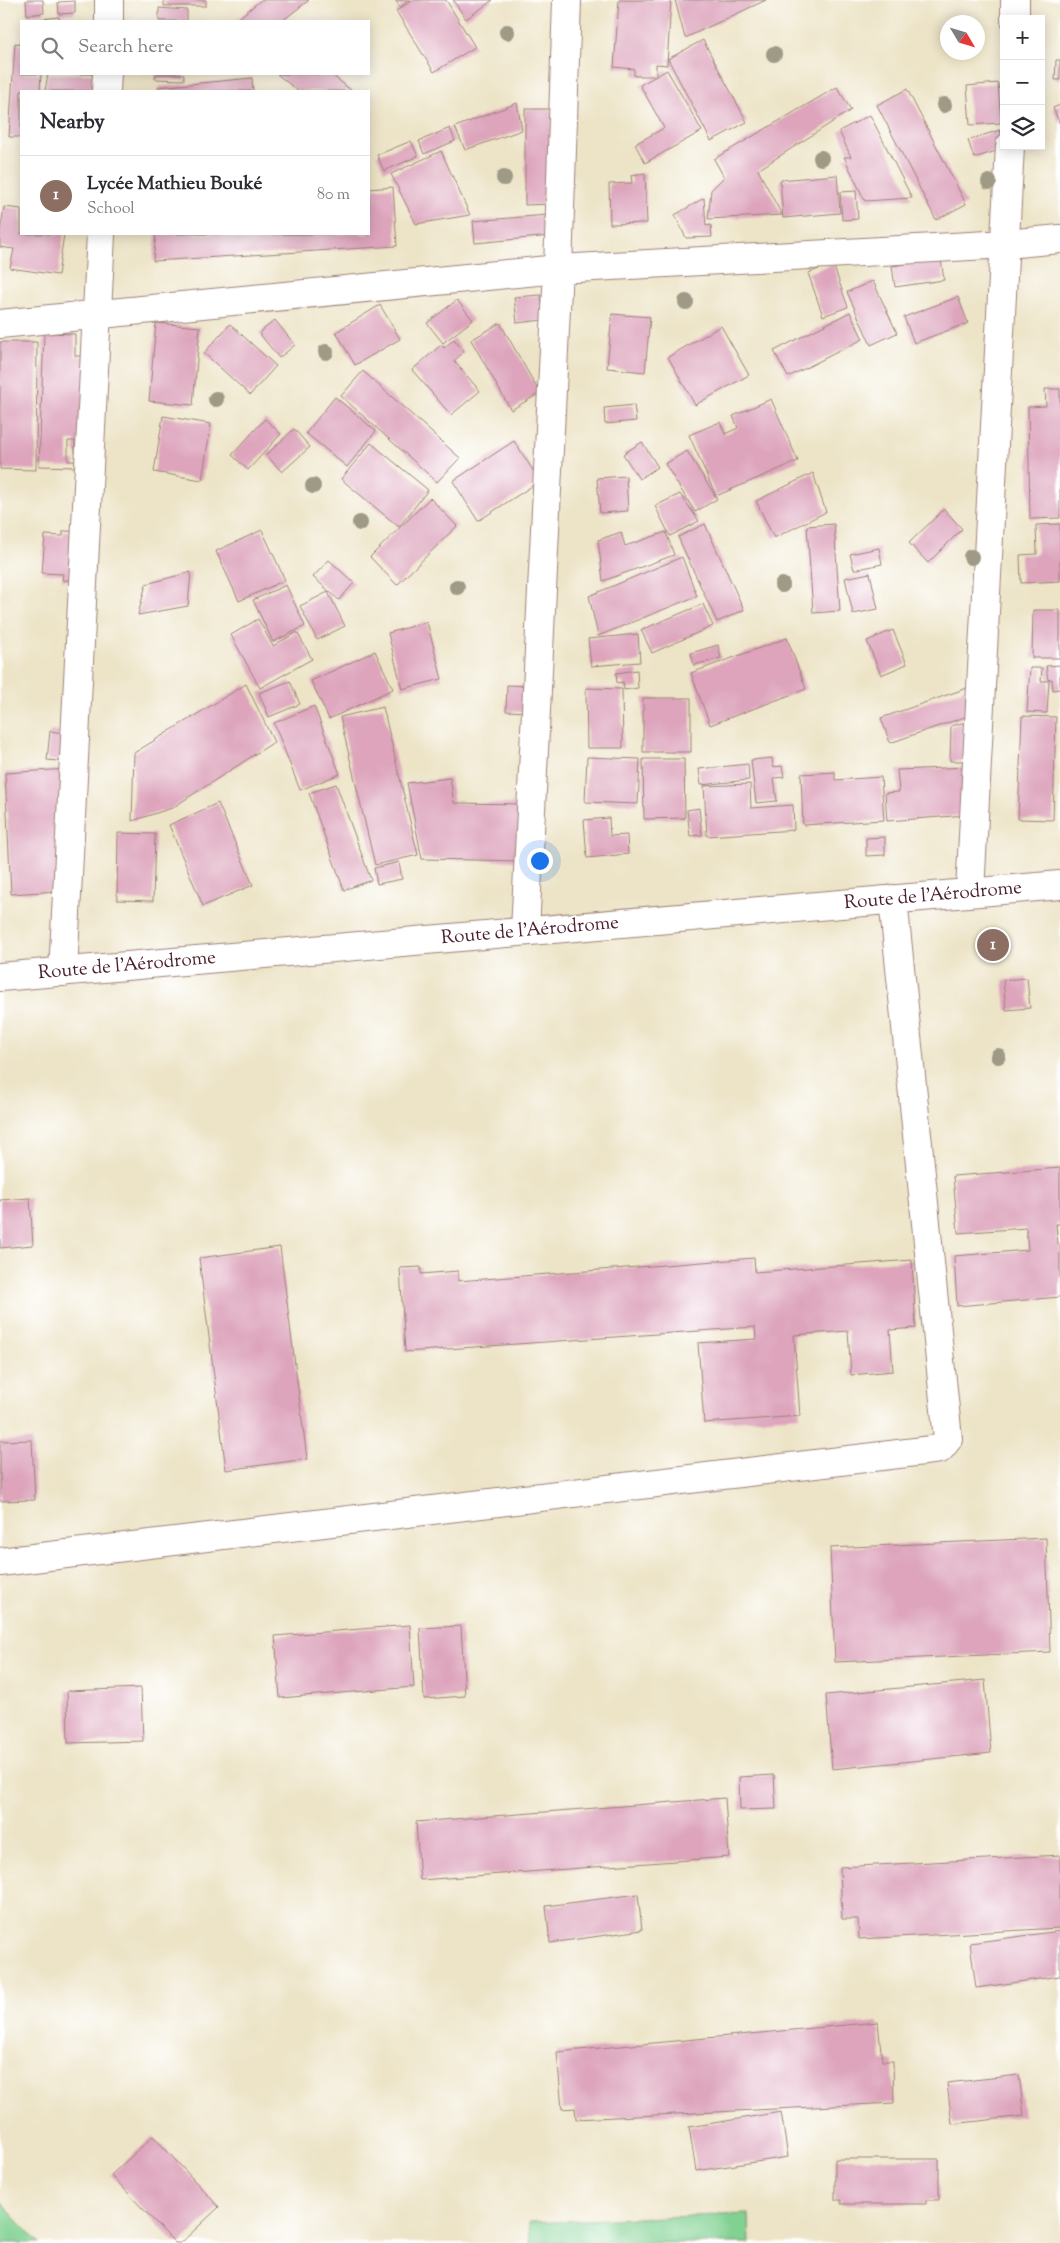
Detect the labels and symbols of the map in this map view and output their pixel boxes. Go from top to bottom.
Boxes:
north arrow [940,15,985,60]
your location [527,848,553,874]
street label: Route de l'Aérodrome [843,875,1023,917]
street label: Route de l'Aérodrome [440,910,620,952]
pin: 1 [977,926,1009,964]
street label: Route de l'Aérodrome [37,945,217,987]

